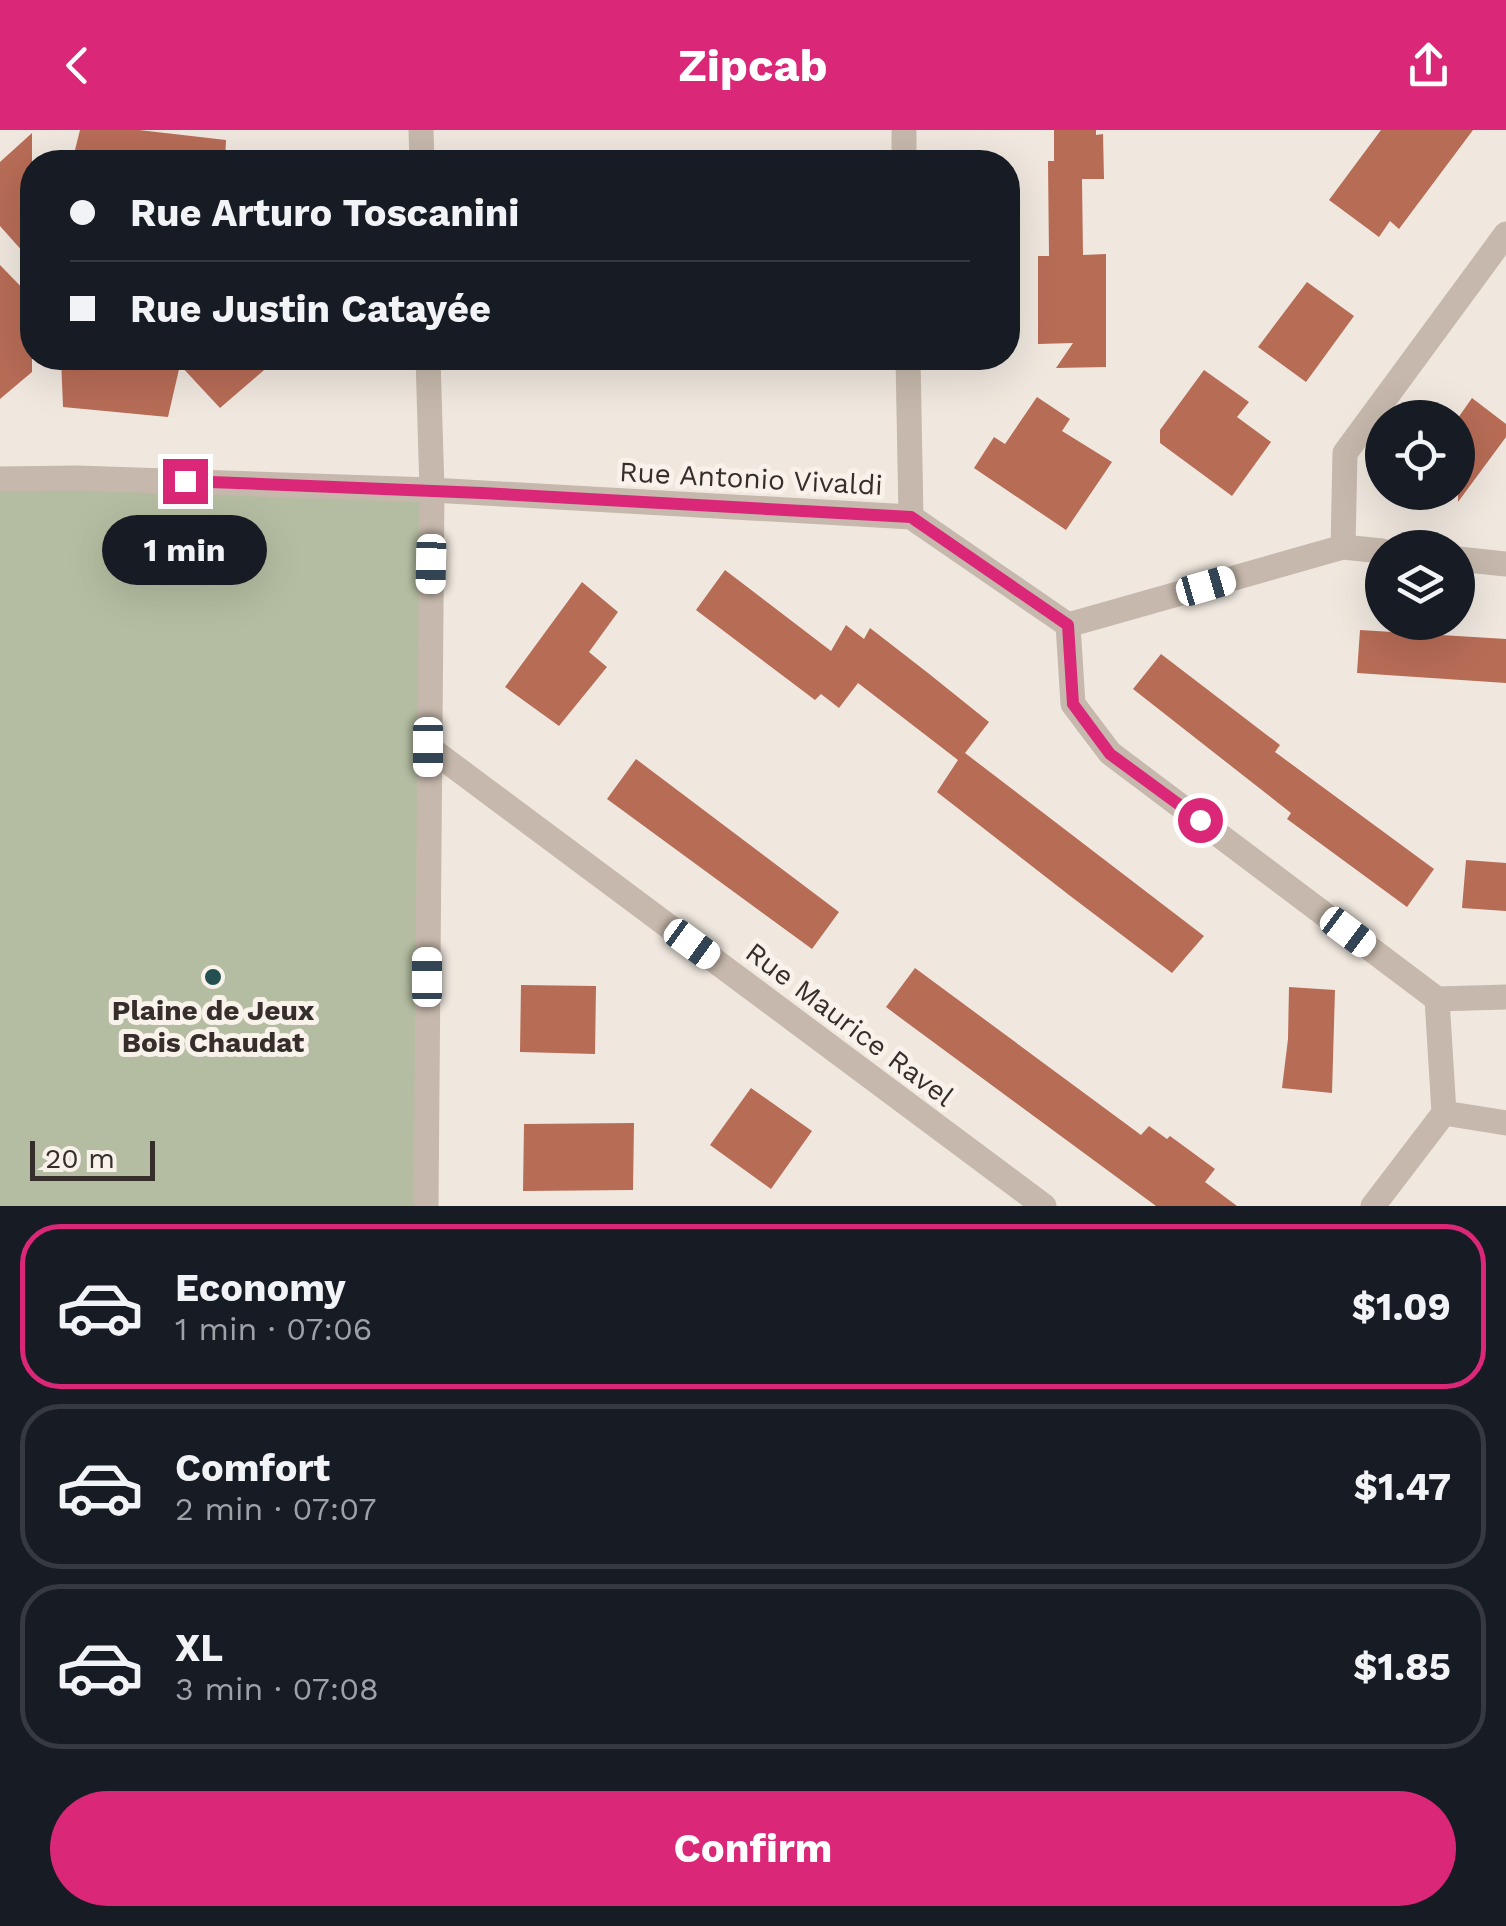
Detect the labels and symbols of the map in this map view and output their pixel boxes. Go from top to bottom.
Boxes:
street label: Rue Antonio Vivaldi [618,455,884,502]
route end [163,459,208,504]
callout: 1 min [102,516,268,586]
car [415,534,447,594]
car [1173,563,1239,609]
car [413,717,443,777]
route start [1178,798,1223,843]
car [1315,902,1381,962]
car [659,914,725,974]
street label: Rue Maurice Ravel [739,935,960,1114]
car [412,947,442,1007]
marker: Plaine de Jeux Bois Chaudat [202,966,224,988]
place label: Plaine de Jeux Bois Chaudat [112,994,315,1059]
scale bar [30,1136,155,1180]

